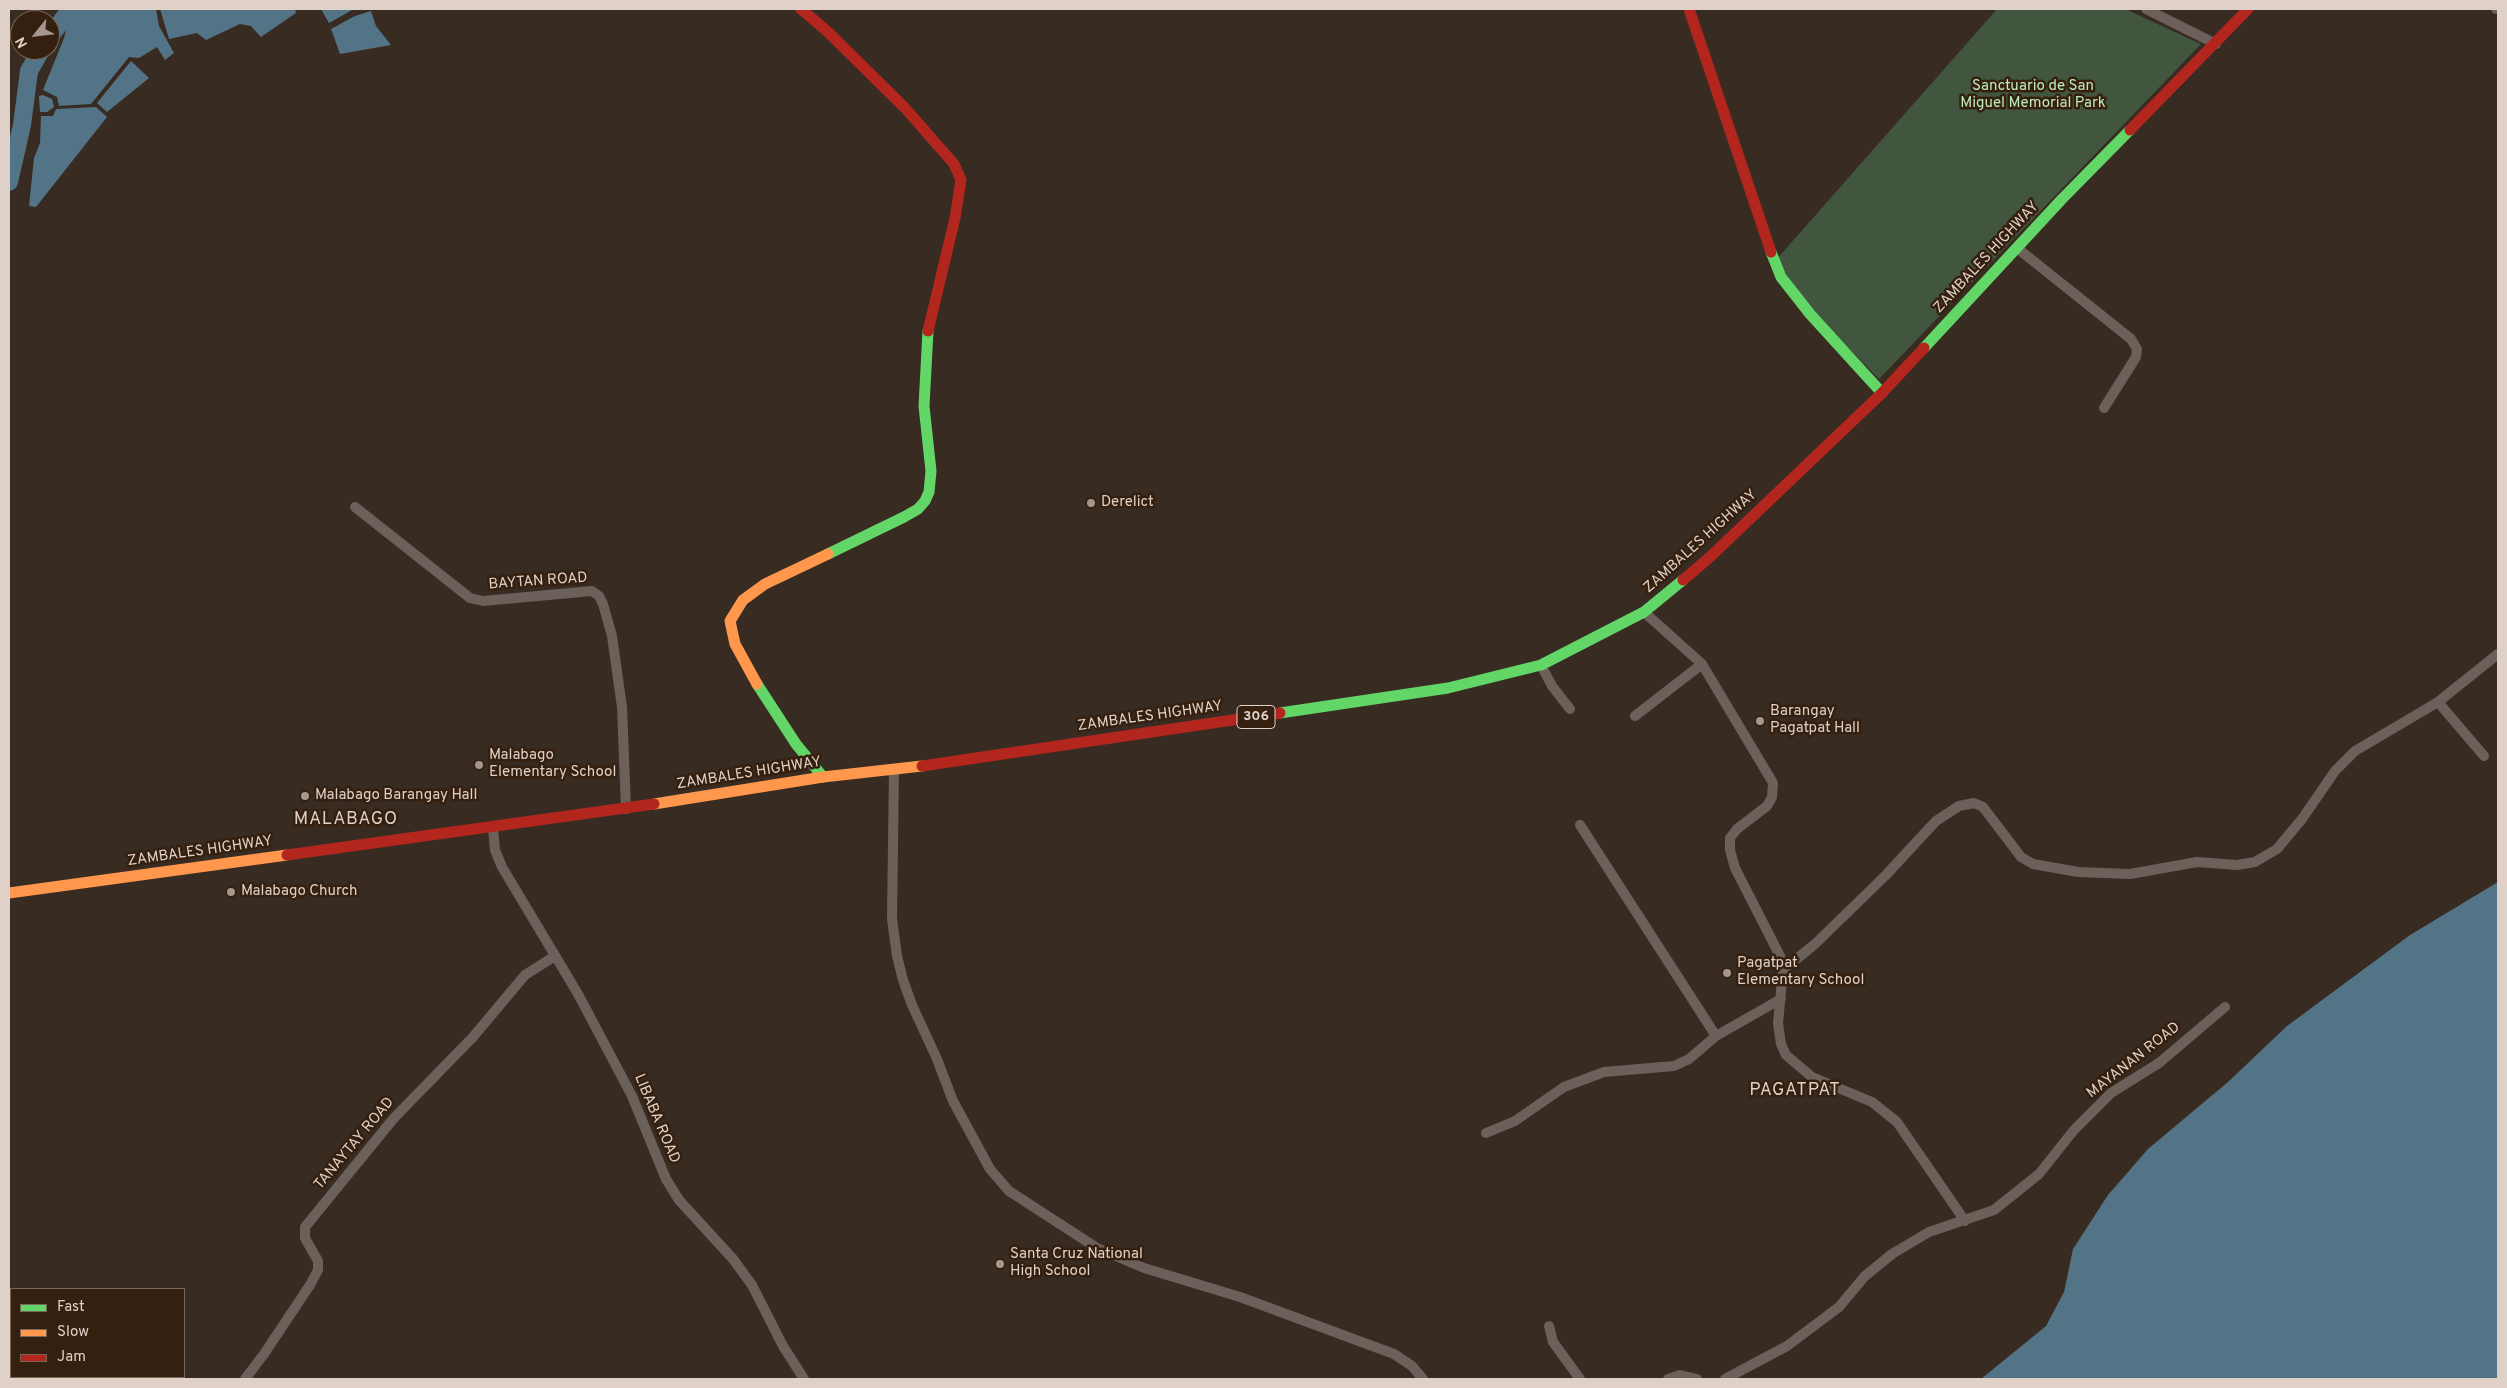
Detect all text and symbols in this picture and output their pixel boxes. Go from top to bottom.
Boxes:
north arrow [10,10,60,60]
text: N [12,34,32,51]
park label: Sanctuario de San Miguel Memorial Park [1960,78,2106,113]
street label: ZAMBALES HIGHWAY [1931,198,2043,318]
street label: ZAMBALES HIGHWAY [1641,486,1761,598]
place label: Derelict [1101,494,1154,512]
marker: Derelict [1085,497,1097,509]
street label: BAYTAN ROAD [488,570,588,594]
street label: ZAMBALES HIGHWAY [1076,698,1224,736]
place label: Barangay Pagatpat Hall [1770,703,1860,738]
road number: 306 [1237,706,1275,729]
marker: Barangay Pagatpat Hall [1754,715,1766,727]
place label: Malabago Elementary School [489,747,616,782]
street label: ZAMBALES HIGHWAY [675,754,823,794]
marker: Malabago Elementary School [473,759,485,771]
place label: Malabago Barangay Hall [315,787,477,805]
marker: Malabago Barangay Hall [299,790,311,802]
district label: MALABAGO [293,809,399,831]
street label: ZAMBALES HIGHWAY [126,833,274,871]
place label: Malabago Church [241,883,357,901]
marker: Malabago Church [225,886,237,898]
place label: Pagatpat Elementary School [1737,955,1864,990]
marker: Pagatpat Elementary School [1721,967,1733,979]
street label: MAYANAN ROAD [2084,1019,2184,1103]
street label: LIBABA ROAD [629,1072,683,1166]
district label: PAGATPAT [1748,1080,1842,1102]
street label: TANAYTAY ROAD [311,1094,399,1194]
place label: Santa Cruz National High School [1010,1246,1143,1281]
marker: Santa Cruz National High School [994,1258,1006,1270]
legend [10,1288,185,1378]
text: Fast [57,1298,85,1317]
text: Slow [57,1323,89,1342]
text: Jam [57,1348,86,1367]

